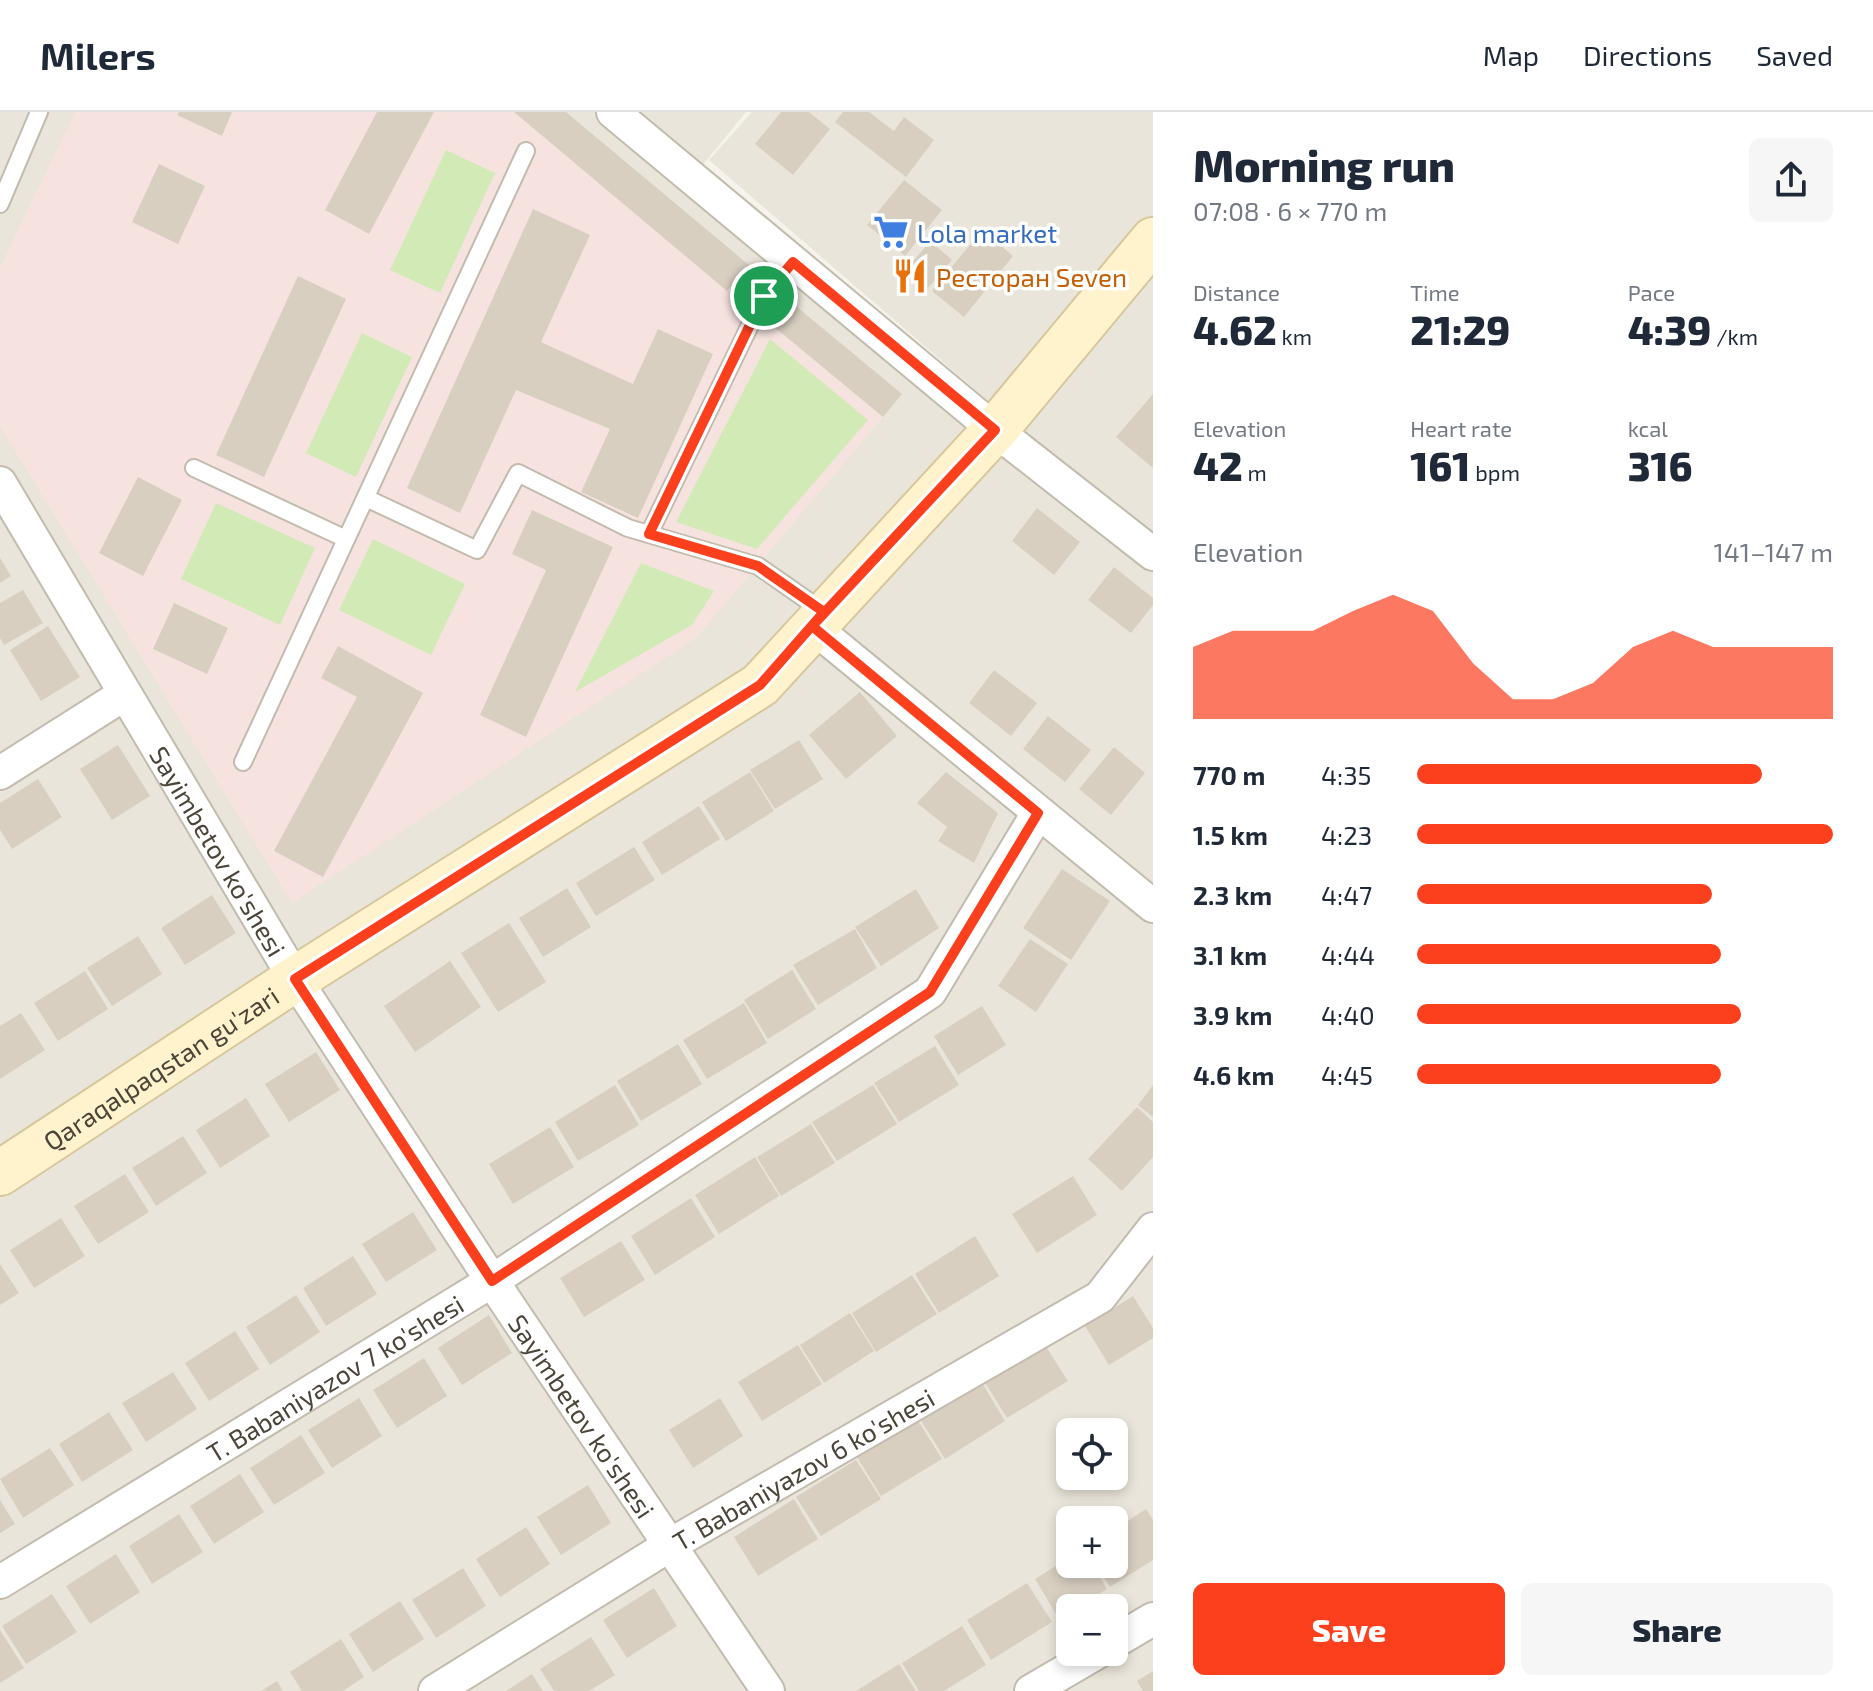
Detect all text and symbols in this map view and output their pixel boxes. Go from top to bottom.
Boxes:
text: Milers [40,32,156,78]
text: Map [1483,38,1539,72]
text: Directions [1583,38,1712,72]
text: Saved [1756,38,1833,72]
text: Morning run [1193,138,1455,191]
button: share [1749,138,1833,222]
text: 07:08 · 6 × 770 m [1193,195,1387,226]
supermarket icon: Lola market [872,213,910,251]
place label: Lola market [917,217,1057,248]
restaurant icon: Ресторан Seven [891,257,929,295]
place label: Ресторан Seven [936,261,1127,292]
pin [730,262,798,330]
icon: arrive [742,274,786,318]
text: Distance [1193,279,1280,305]
text: Time [1410,279,1460,305]
text: Pace [1628,279,1675,305]
text: 4.62 [1193,305,1277,353]
text: 21:29 [1410,305,1510,353]
text: 4:39 [1628,305,1711,353]
text: km [1277,323,1312,349]
text: /km [1711,323,1758,349]
text: Elevation [1193,415,1286,441]
text: Heart rate [1410,415,1512,441]
text: kcal [1628,415,1668,441]
text: 42 [1193,441,1243,489]
text: 161 [1410,441,1470,489]
text: 316 [1628,441,1693,489]
text: m [1243,459,1267,485]
text: bpm [1470,459,1520,485]
text: Elevation [1193,536,1303,567]
text: 141–147 m [1714,536,1833,567]
street label: Sayimbetov ko'shesi [144,740,293,961]
text: 770 m [1193,759,1265,790]
text: 4:35 [1321,759,1372,790]
text: 1.5 km [1193,819,1268,850]
text: 4:23 [1321,819,1372,850]
text: 2.3 km [1193,879,1272,910]
text: 4:47 [1321,879,1372,910]
text: 3.1 km [1193,939,1267,970]
text: 4:44 [1321,939,1375,970]
street label: Qaraqalpaqstan gu'zari [37,979,284,1156]
text: 3.9 km [1193,999,1272,1030]
text: 4:40 [1321,999,1375,1030]
text: 4.6 km [1193,1059,1274,1090]
text: 4:45 [1321,1059,1373,1090]
street label: T. Babaniyazov 7 ko'shesi [200,1287,468,1468]
street label: Sayimbetov ko'shesi [503,1308,662,1523]
street label: T. Babaniyazov 6 ko'shesi [667,1381,939,1556]
map controls [1056,1418,1128,1666]
button: locate [1056,1418,1128,1490]
button: + [1056,1506,1128,1578]
button: Save [1193,1583,1505,1675]
button: Share [1521,1583,1833,1675]
button: − [1056,1594,1128,1666]

